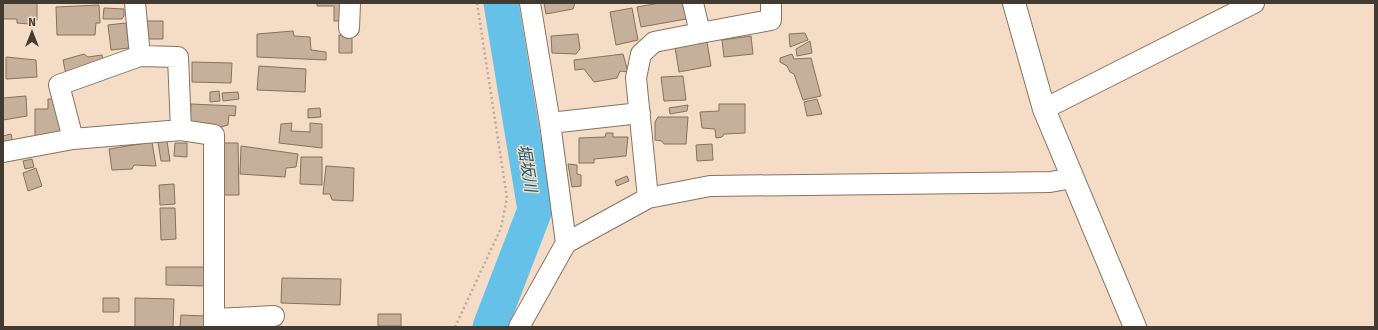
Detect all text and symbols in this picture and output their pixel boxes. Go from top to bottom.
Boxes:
north arrow [12,12,52,52]
text: N [28,16,36,29]
water label: 堀坂川 [513,143,541,195]

